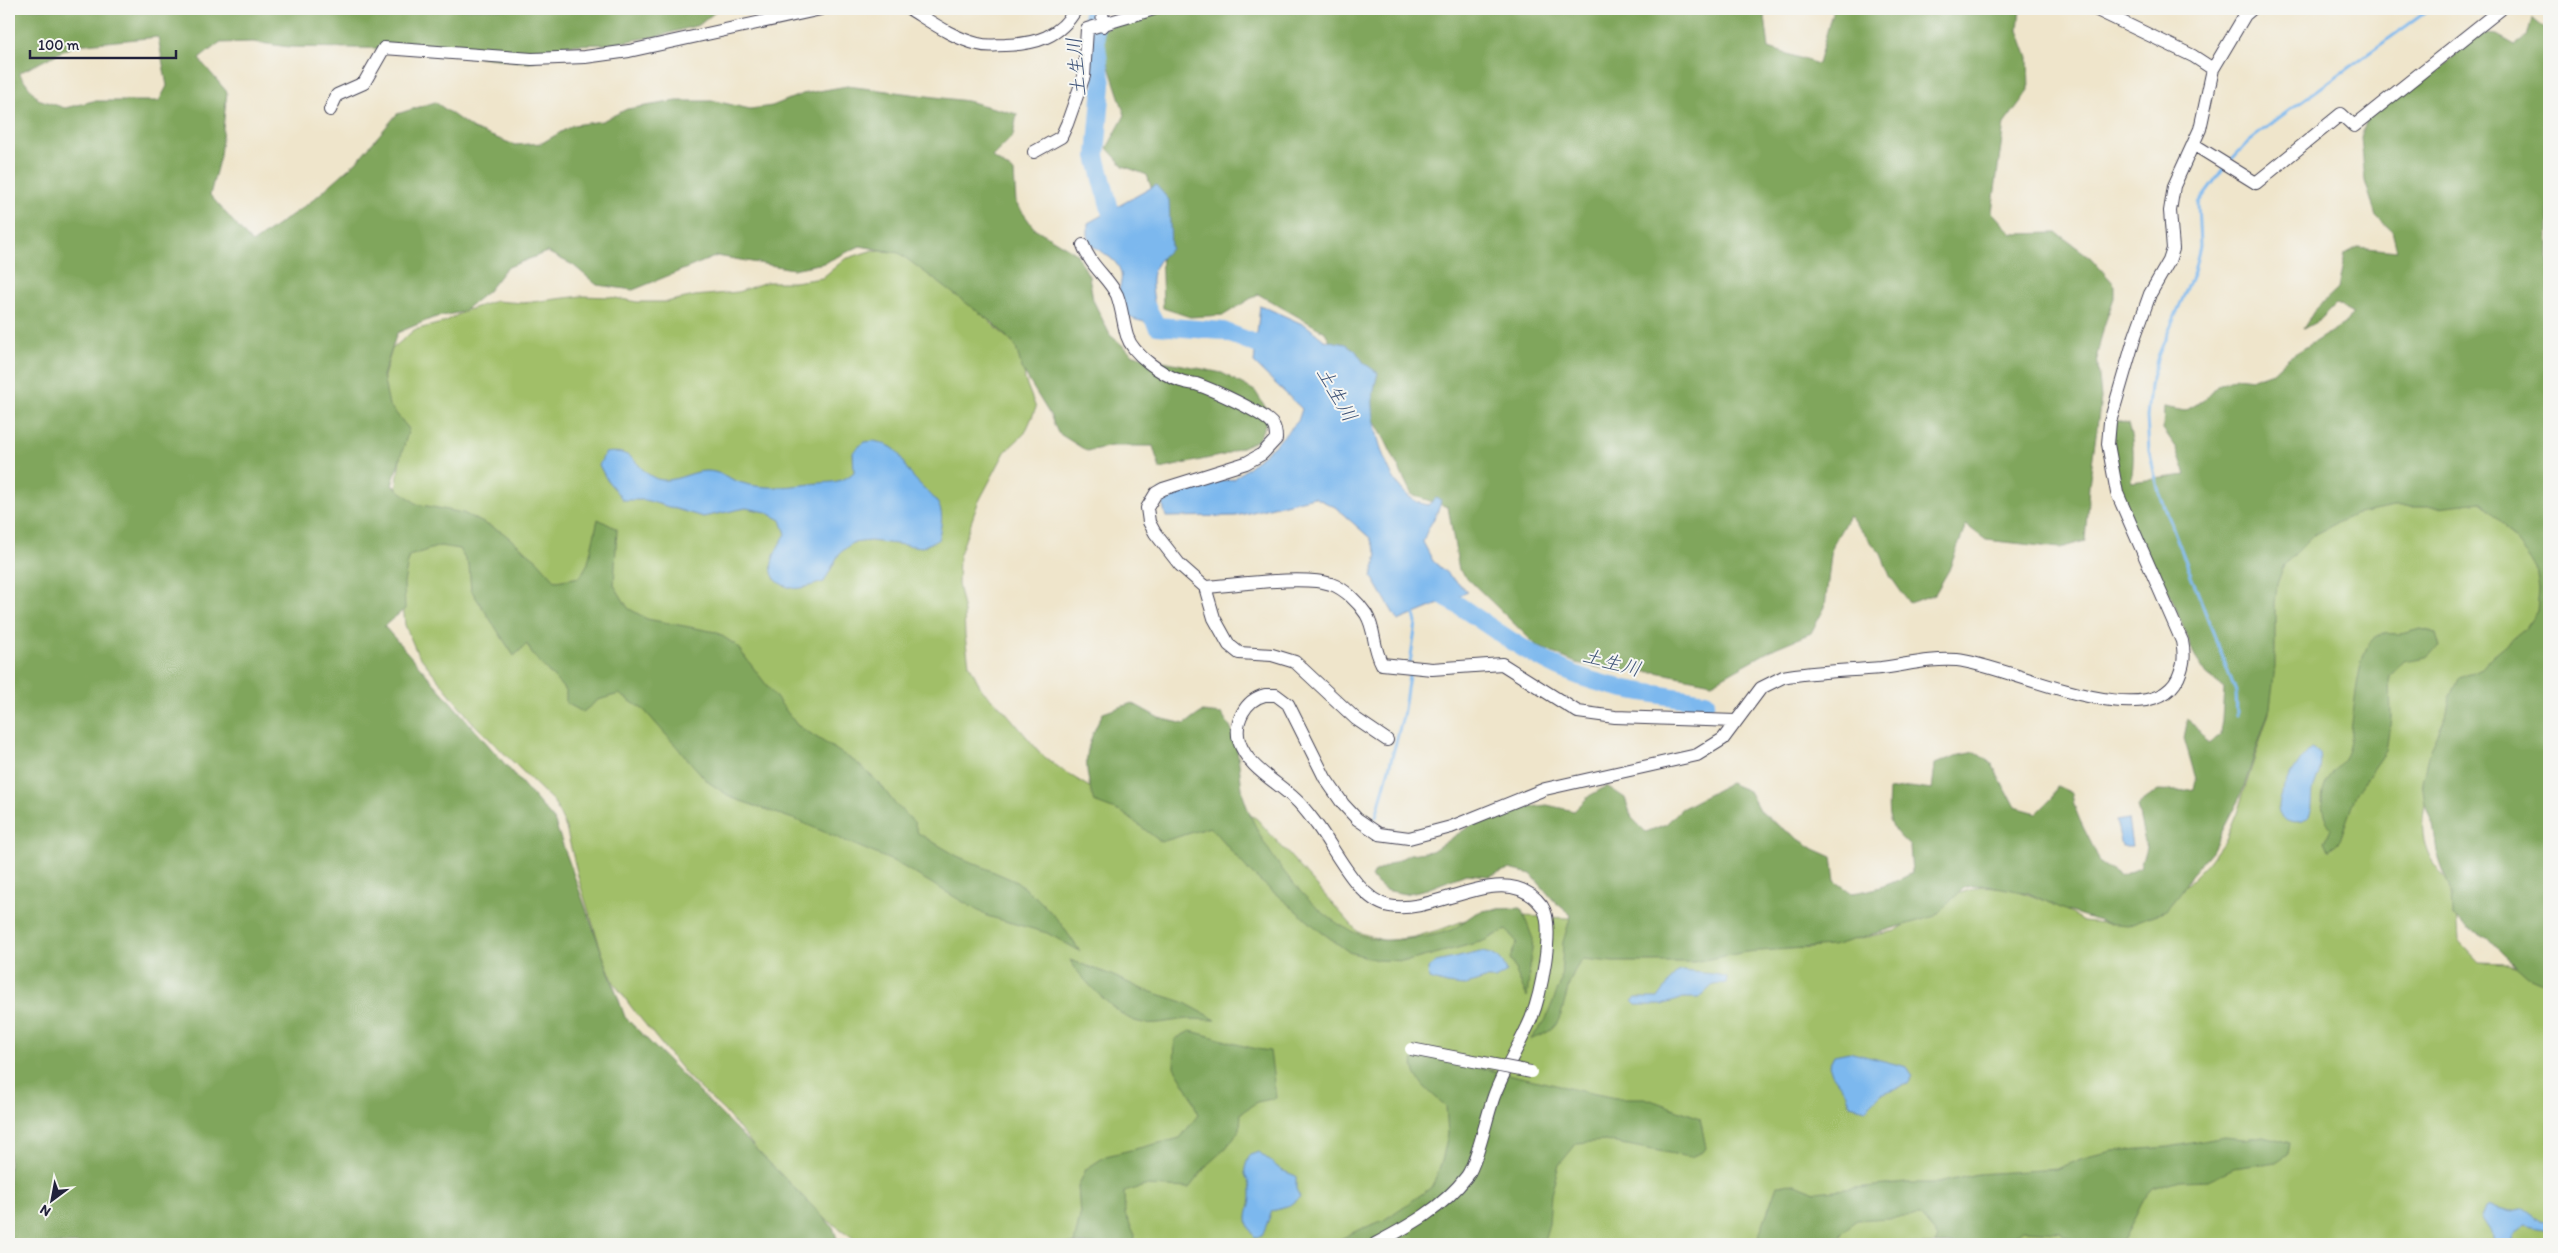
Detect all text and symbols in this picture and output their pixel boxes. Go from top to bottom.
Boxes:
scale bar [30,28,176,60]
text: 100 m [38,36,80,54]
water label: 土生川 [1061,36,1091,98]
water label: 土生川 [1312,362,1362,426]
water label: 土生川 [1580,643,1644,681]
north arrow [28,1176,78,1226]
text: N [37,1201,54,1220]

